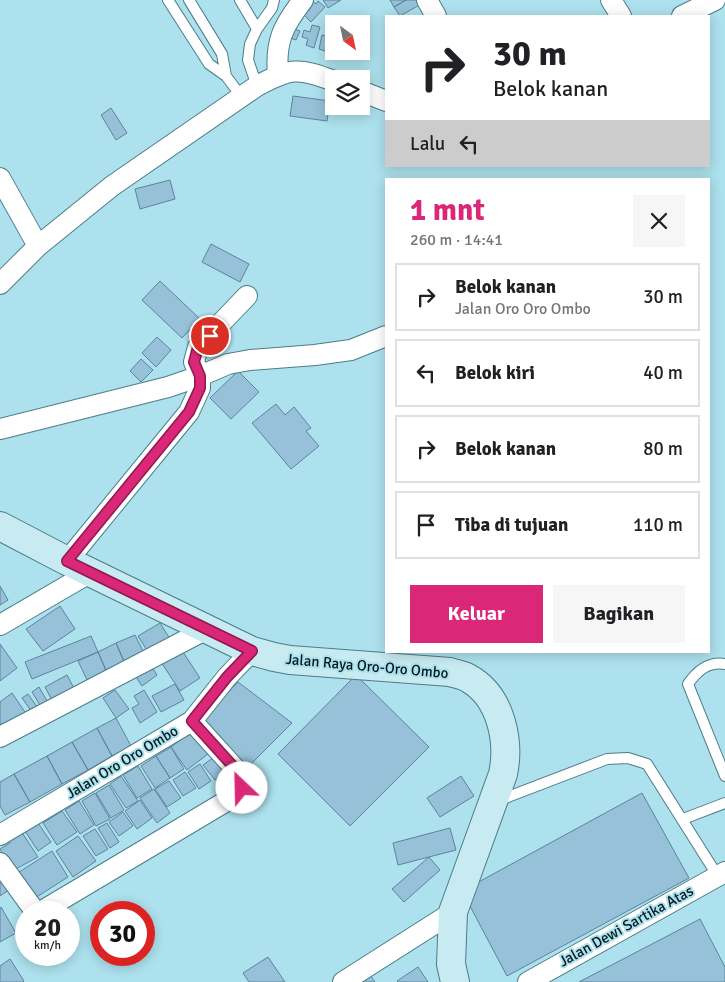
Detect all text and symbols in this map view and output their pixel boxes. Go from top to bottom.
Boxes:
north arrow [325,15,370,60]
map controls [325,15,370,115]
text: 30 m [493,32,567,75]
icon: right [410,35,475,100]
button: layers [325,70,370,115]
text: Belok kanan [493,75,608,102]
icon: left [455,130,483,158]
text: Lalu [410,132,445,156]
text: 1 mnt [410,192,485,229]
button: close [633,195,685,247]
text: 260 m · 14:41 [410,230,503,250]
text: Belok kanan [455,275,556,299]
icon: right [412,283,440,311]
text: 30 m [643,285,683,309]
text: Jalan Oro Oro Ombo [455,299,591,319]
pin [189,315,231,357]
icon: arrive [196,322,224,350]
icon: left [412,359,440,387]
text: Belok kiri [455,361,535,385]
text: 40 m [643,361,683,385]
icon: right [412,435,440,463]
text: Belok kanan [455,437,556,461]
text: 80 m [643,437,683,461]
icon: arrive [412,511,440,539]
text: Tiba di tujuan [455,513,568,537]
text: 110 m [633,513,683,537]
button: Keluar [410,585,543,643]
button: Bagikan [553,585,685,643]
street label: Jalan Raya Oro-Oro Ombo [285,650,449,682]
street label: Jalan Oro Oro Ombo [63,721,181,803]
position arrow [215,761,267,813]
street label: Jalan Dewi Sartika Atas [556,881,697,970]
speed limit sign: 30 [90,901,155,966]
text: 20 [34,912,61,943]
text: km/h [34,938,61,953]

